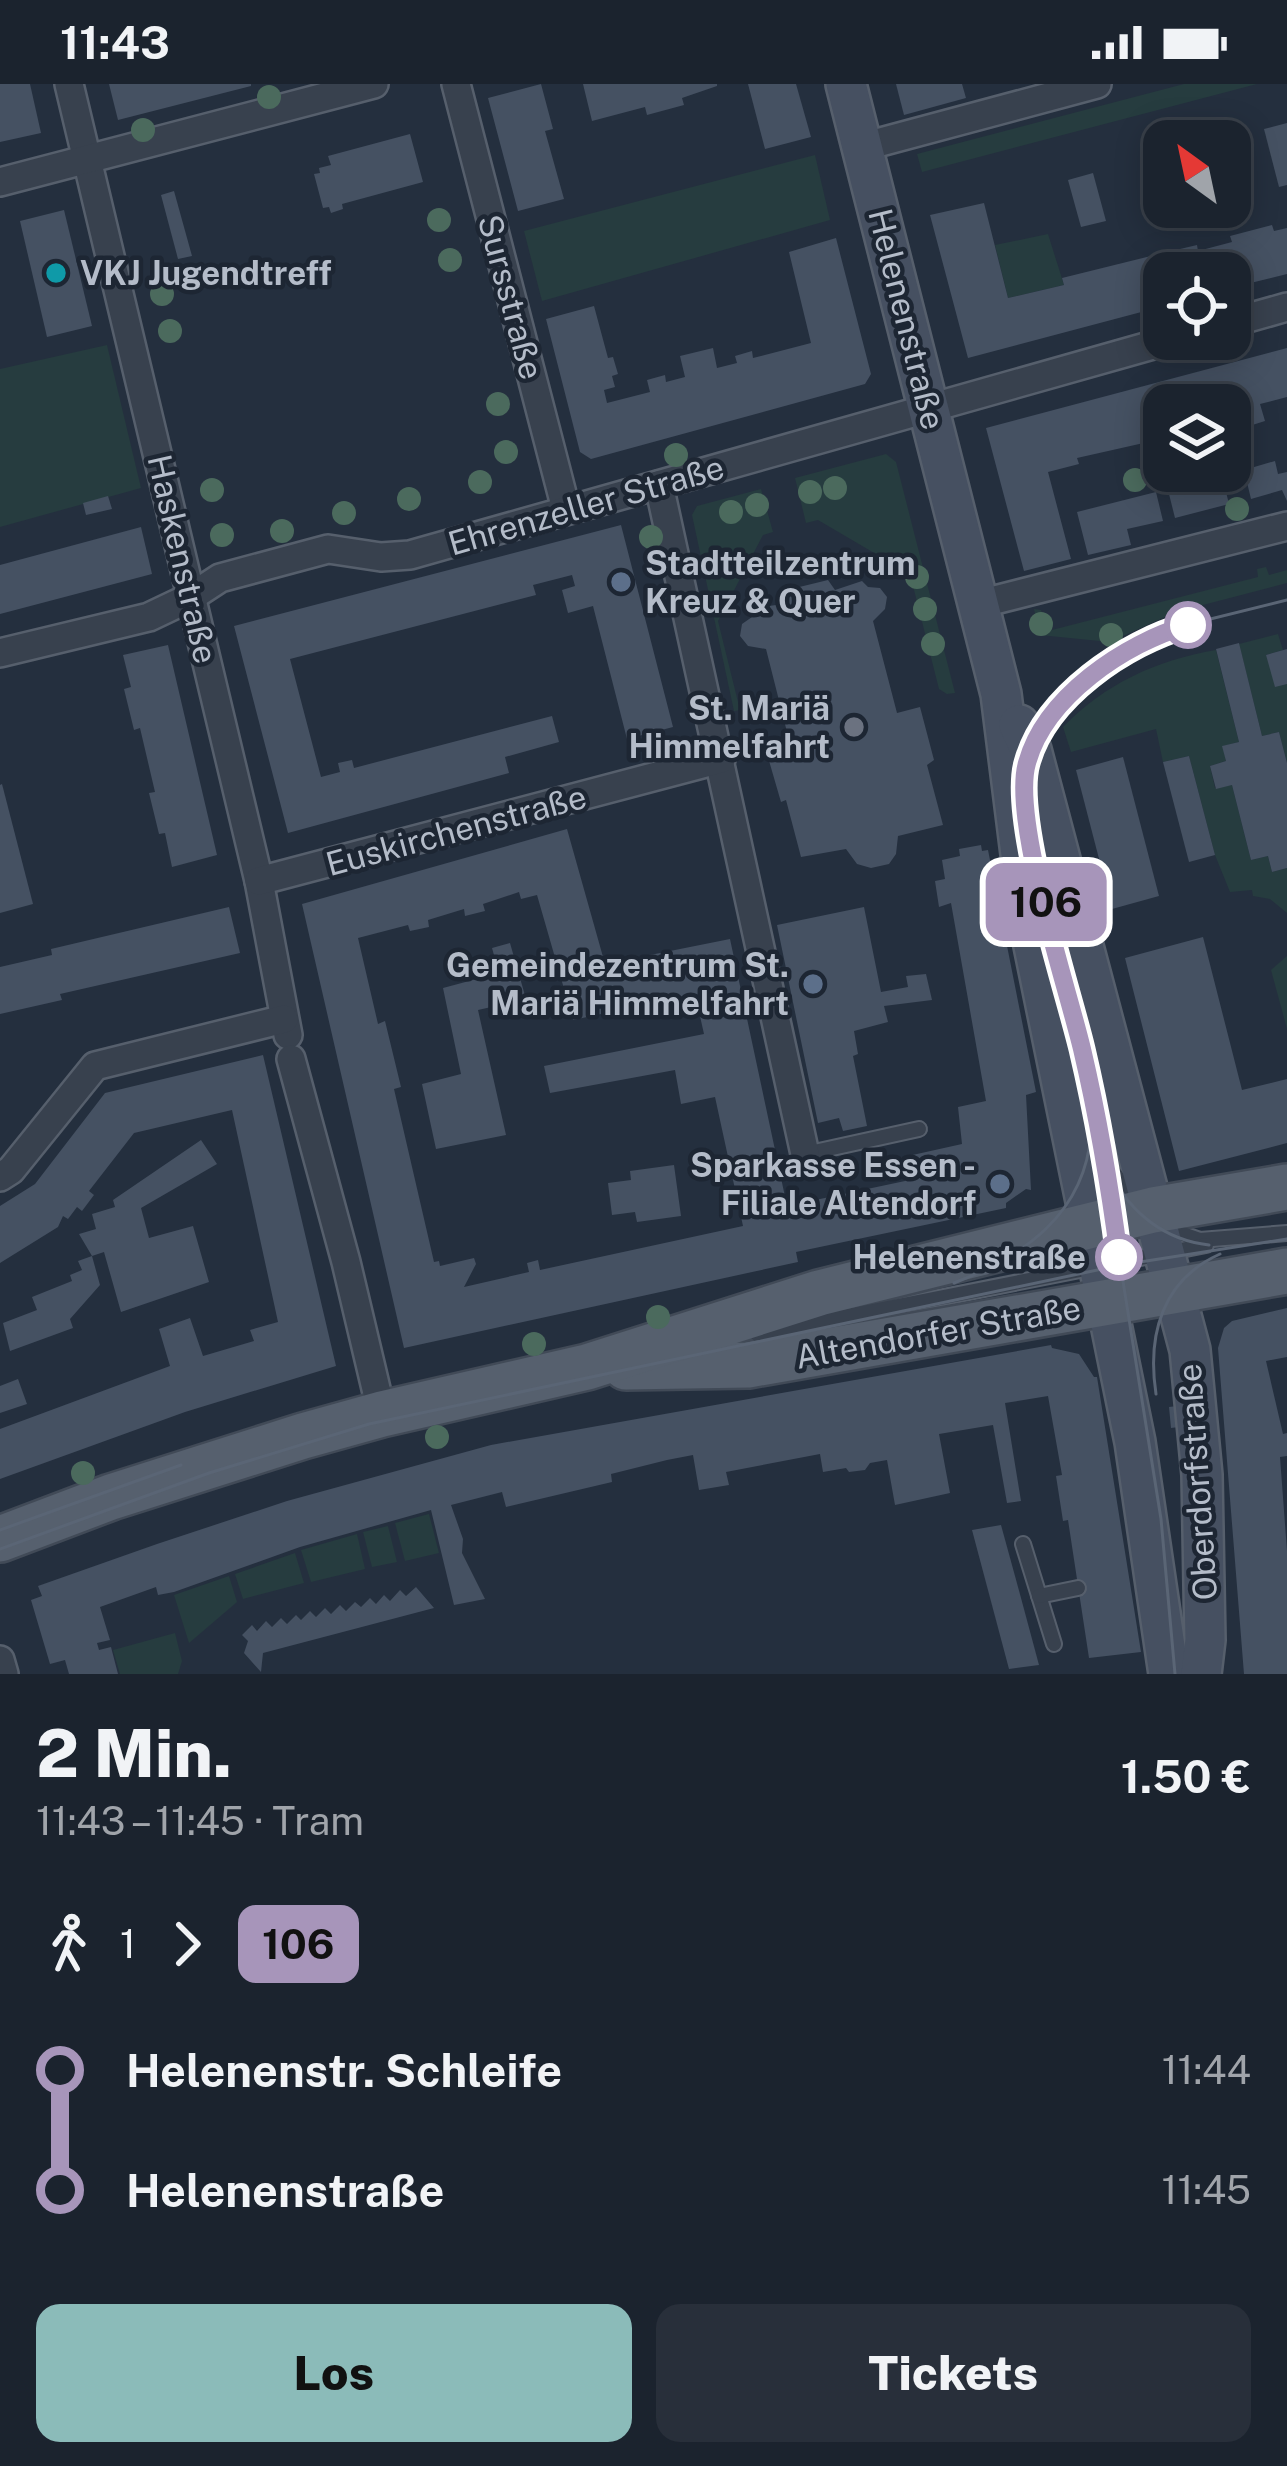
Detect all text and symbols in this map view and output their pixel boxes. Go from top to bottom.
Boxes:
text: 11:43 [60,16,170,69]
north arrow [1143,120,1251,228]
map controls [1143,120,1251,492]
street label: Helenenstraße [861,205,953,433]
street label: Sursstraße [471,211,551,383]
button: locate [1143,252,1251,360]
place label: VKJ Jugendtreff [80,254,332,292]
marker: VKJ Jugendtreff [43,260,69,286]
button: layers [1143,384,1251,492]
street label: Ehrenzeller Straße [444,447,728,563]
street label: Haskenstraße [141,451,225,667]
place label: Stadtteilzentrum Kreuz & Quer [645,544,916,620]
marker: Stadtteilzentrum Kreuz & Quer [608,569,634,595]
unlabelled marker [1166,603,1210,647]
place label: St. Mariä Himmelfahrt [628,689,830,765]
marker: St. Mariä Himmelfahrt [841,714,867,740]
street label: Euskirchenstraße [322,777,590,883]
line badge: 106 [977,863,1115,941]
text: 106 [1010,877,1082,926]
place label: Gemeindezentrum St. Mariä Himmelfahrt [446,946,789,1022]
marker: Gemeindezentrum St. Mariä Himmelfahrt [800,971,826,997]
place label: Sparkasse Essen - Filiale Altendorf [690,1146,976,1222]
marker: Sparkasse Essen - Filiale Altendorf [987,1171,1013,1197]
marker: Helenenstraße [1097,1235,1141,1279]
place label: Helenenstraße [852,1238,1086,1276]
street label: Altendorfer Straße [792,1288,1084,1376]
street label: Oberdorfstraße [1170,1362,1224,1602]
text: 2 Min. [36,1714,232,1792]
text: 1.50 € [1121,1750,1251,1803]
text: 11:43 – 11:45 · Tram [36,1798,364,1844]
icon: walk [36,1911,102,1977]
icon: forward [154,1911,220,1977]
text: 106 [262,1919,335,1968]
text: 1 [120,1921,136,1967]
text: Helenenstr. Schleife [126,2044,562,2097]
text: 11:44 [1162,2047,1251,2093]
text: Helenenstraße [126,2164,444,2217]
text: 11:45 [1162,2167,1251,2213]
button: Los [36,2304,632,2442]
button: Tickets [656,2304,1251,2442]

